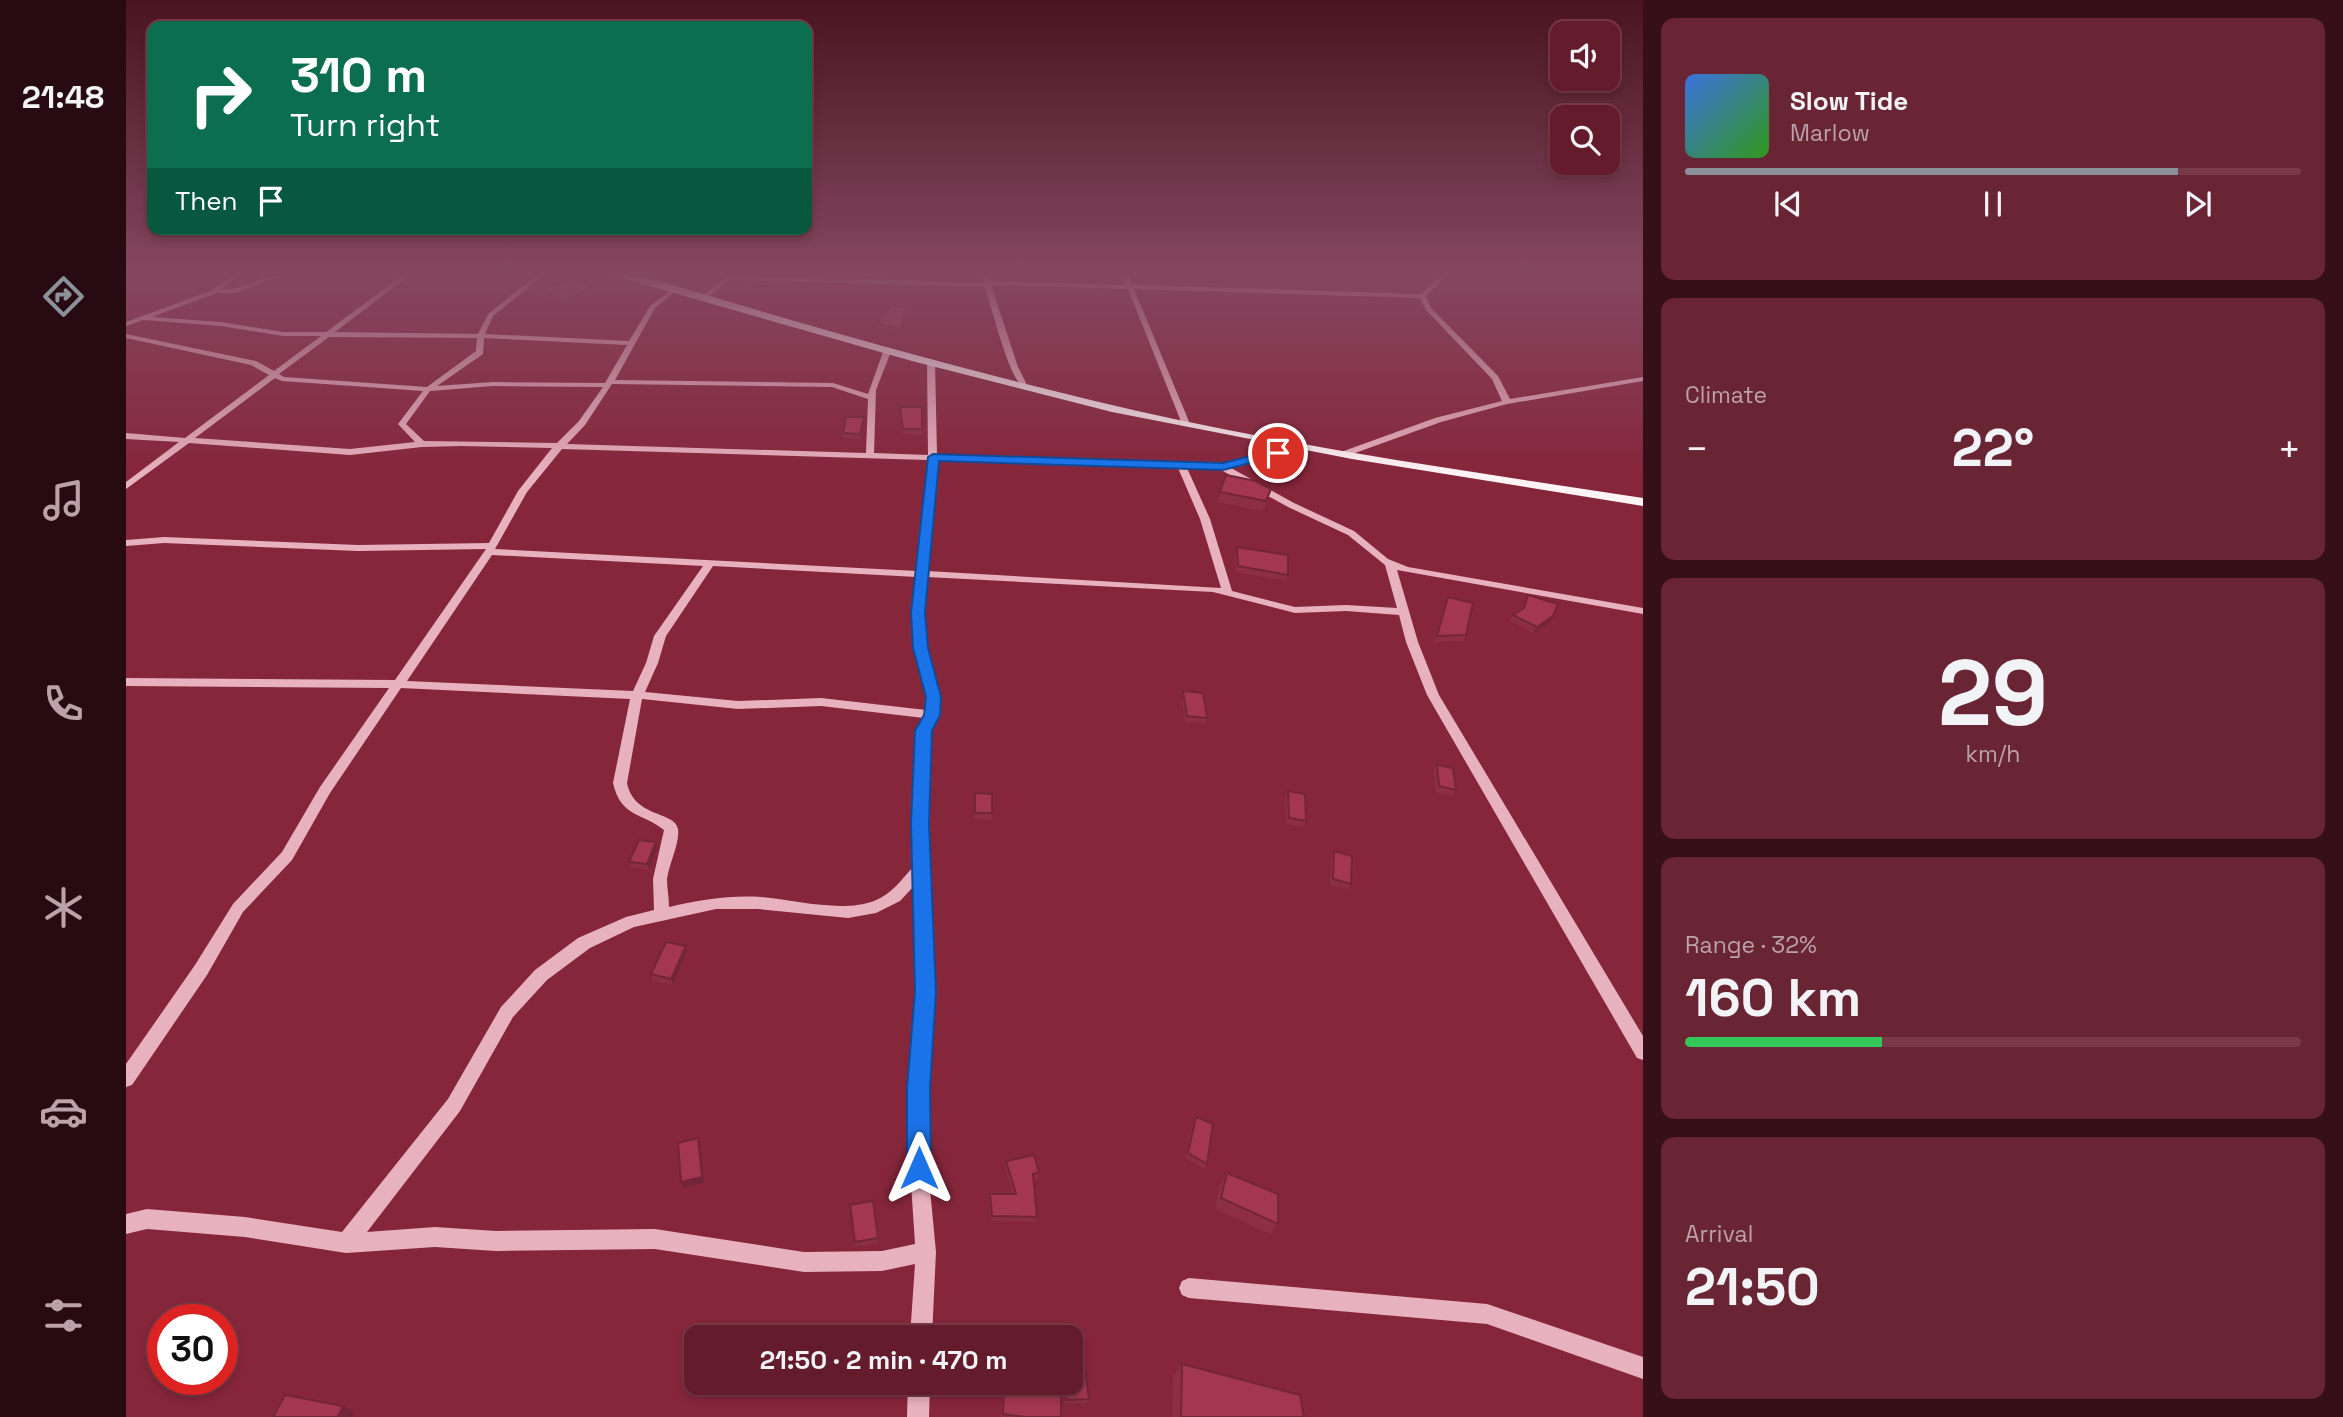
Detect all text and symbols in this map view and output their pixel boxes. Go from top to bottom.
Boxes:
map controls [1550,21,1620,175]
button: sound [1550,21,1620,91]
text: 310 m [290,44,427,106]
icon: right [175,49,266,140]
text: 21:48 [22,77,104,117]
text: Slow Tide [1790,84,1908,118]
text: Turn right [290,105,440,145]
button: search [1550,105,1620,175]
text: Marlow [1790,118,1870,148]
icon: arrive [252,182,290,220]
text: Then [175,184,238,218]
icon: previous [1769,185,1807,223]
icon: pause [1974,185,2012,223]
icon: next [2179,185,2217,223]
icon: directions [39,272,88,321]
text: Climate [1685,380,1767,410]
text: 22° [1952,415,2034,481]
pin [1248,423,1308,483]
text: − [1685,425,1709,473]
text: + [2277,425,2301,473]
icon: arrive [1259,434,1297,472]
icon: music [39,476,88,525]
text: 29 [1938,635,2048,752]
icon: phone [39,679,88,728]
text: km/h [1966,739,2020,769]
icon: climate [39,883,88,932]
text: Range · 32% [1685,930,1817,960]
text: 160 km [1685,965,1861,1031]
icon: car [39,1087,88,1136]
position arrow [882,1131,956,1205]
text: Arrival [1685,1219,1753,1249]
text: 21:50 [1685,1254,1820,1320]
icon: filters [39,1291,88,1340]
speed limit sign: 30 [147,1304,238,1395]
text: 21:50 · 2 min · 470 m [760,1343,1007,1377]

